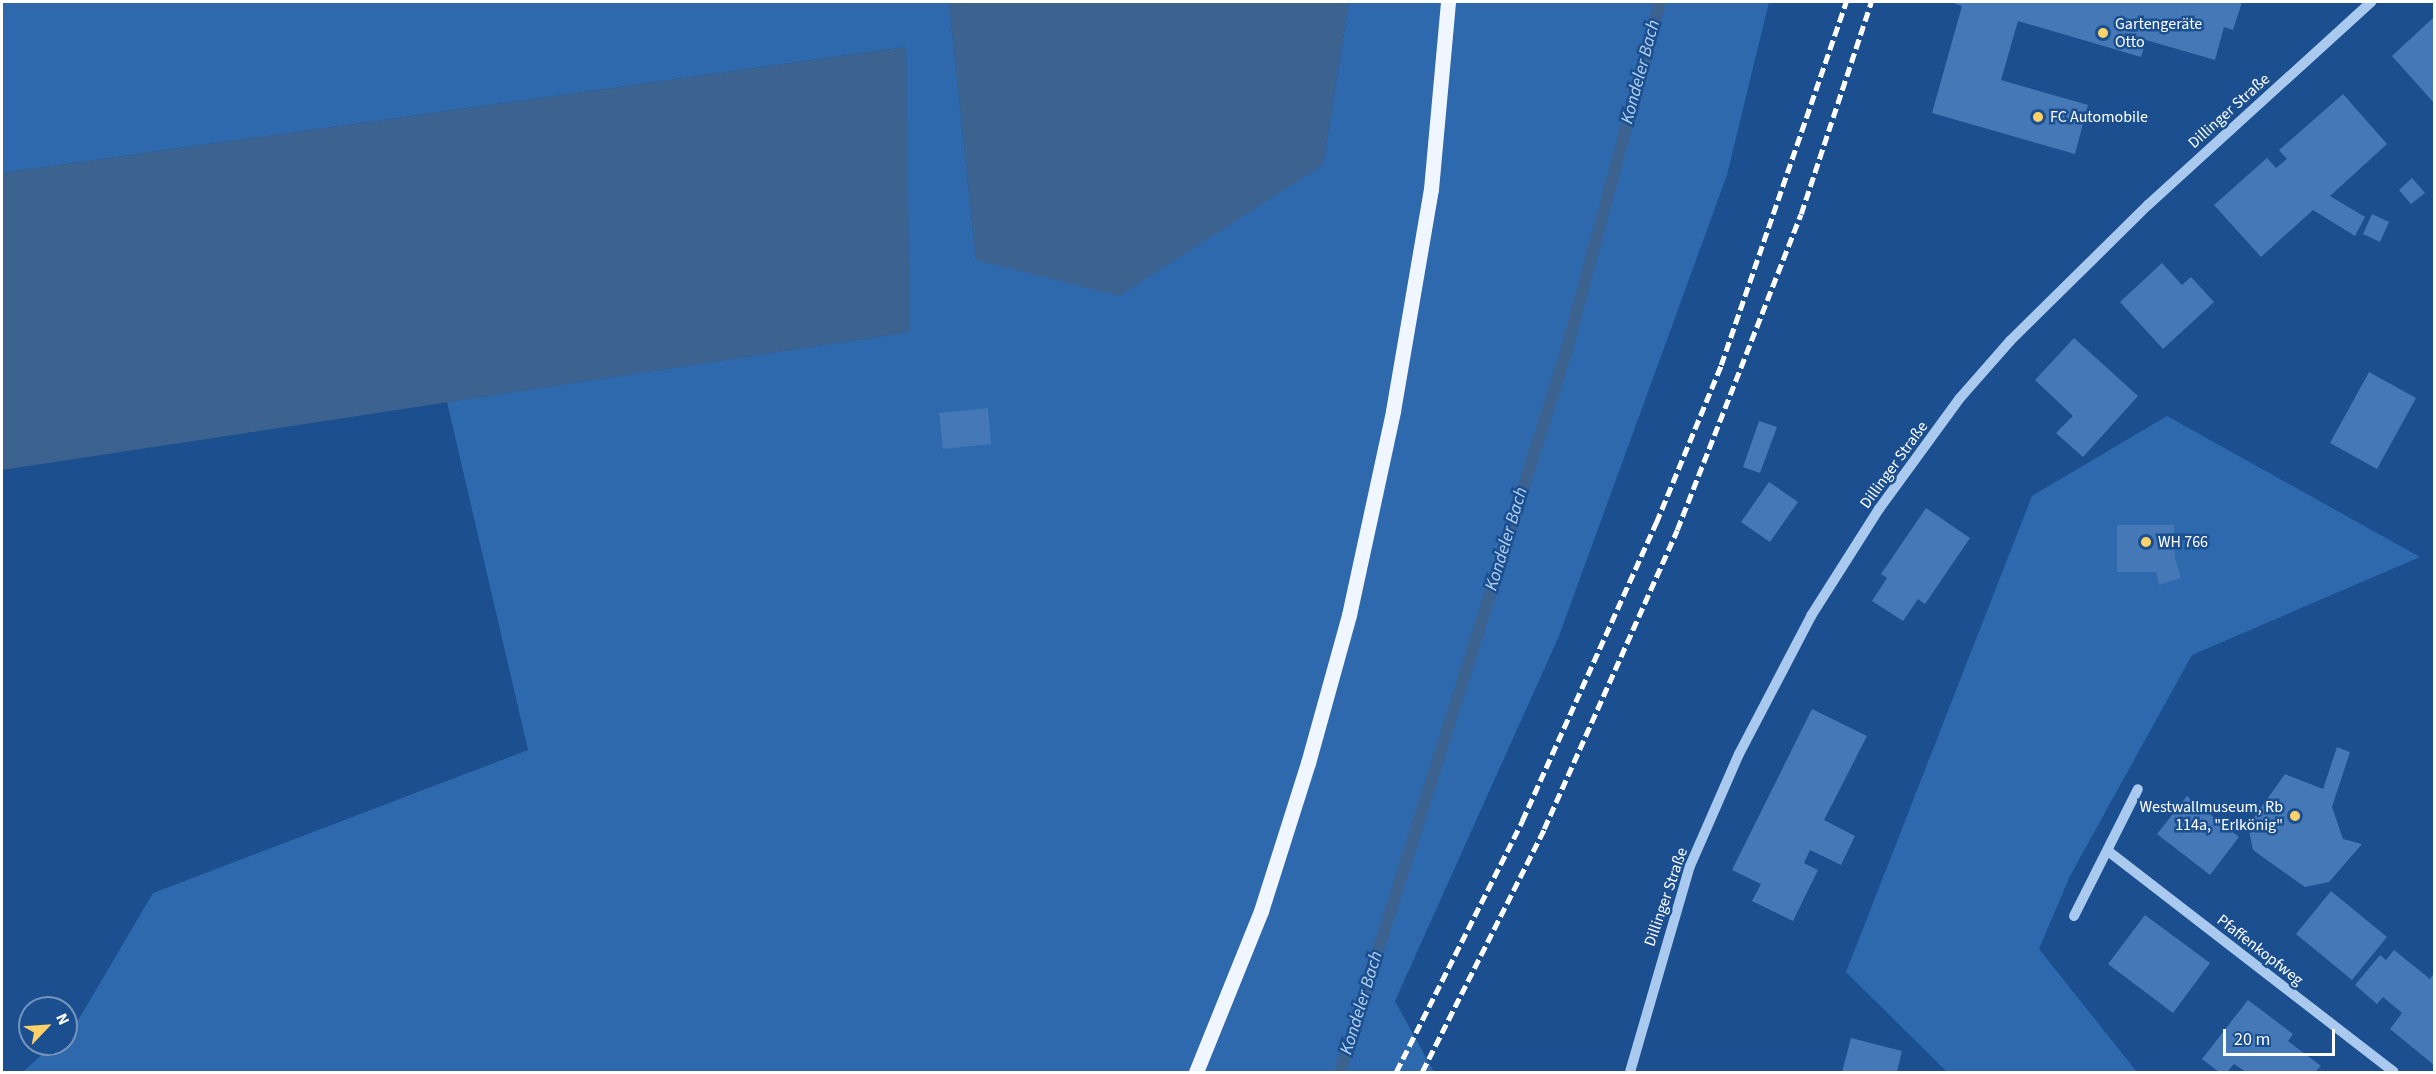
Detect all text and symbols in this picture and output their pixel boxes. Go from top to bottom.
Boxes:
place label: Gartengeräte Otto [2115,14,2202,52]
water label: Kondeler Bach [1617,18,1665,126]
marker: Gartengeräte Otto [2096,26,2110,40]
street label: Dillinger Straße [2184,69,2274,153]
place label: FC Automobile [2050,107,2148,127]
marker: FC Automobile [2031,110,2045,124]
street label: Dillinger Straße [1856,418,1932,512]
water label: Kondeler Bach [1481,485,1533,593]
place label: WH 766 [2158,532,2208,552]
marker: WH 766 [2139,535,2153,549]
place label: Westwallmuseum, Rb 114a, "Erlkönig" [2139,797,2283,835]
marker: Westwallmuseum, Rb 114a, "Erlkönig" [2288,809,2302,823]
street label: Dillinger Straße [1640,845,1692,949]
street label: Pfaffenkopfweg [2213,910,2307,990]
water label: Kondeler Bach [1336,949,1388,1057]
north arrow [18,996,78,1056]
text: N [50,1010,75,1029]
scale bar [2226,1017,2338,1055]
text: 20 m [2234,1027,2270,1052]

